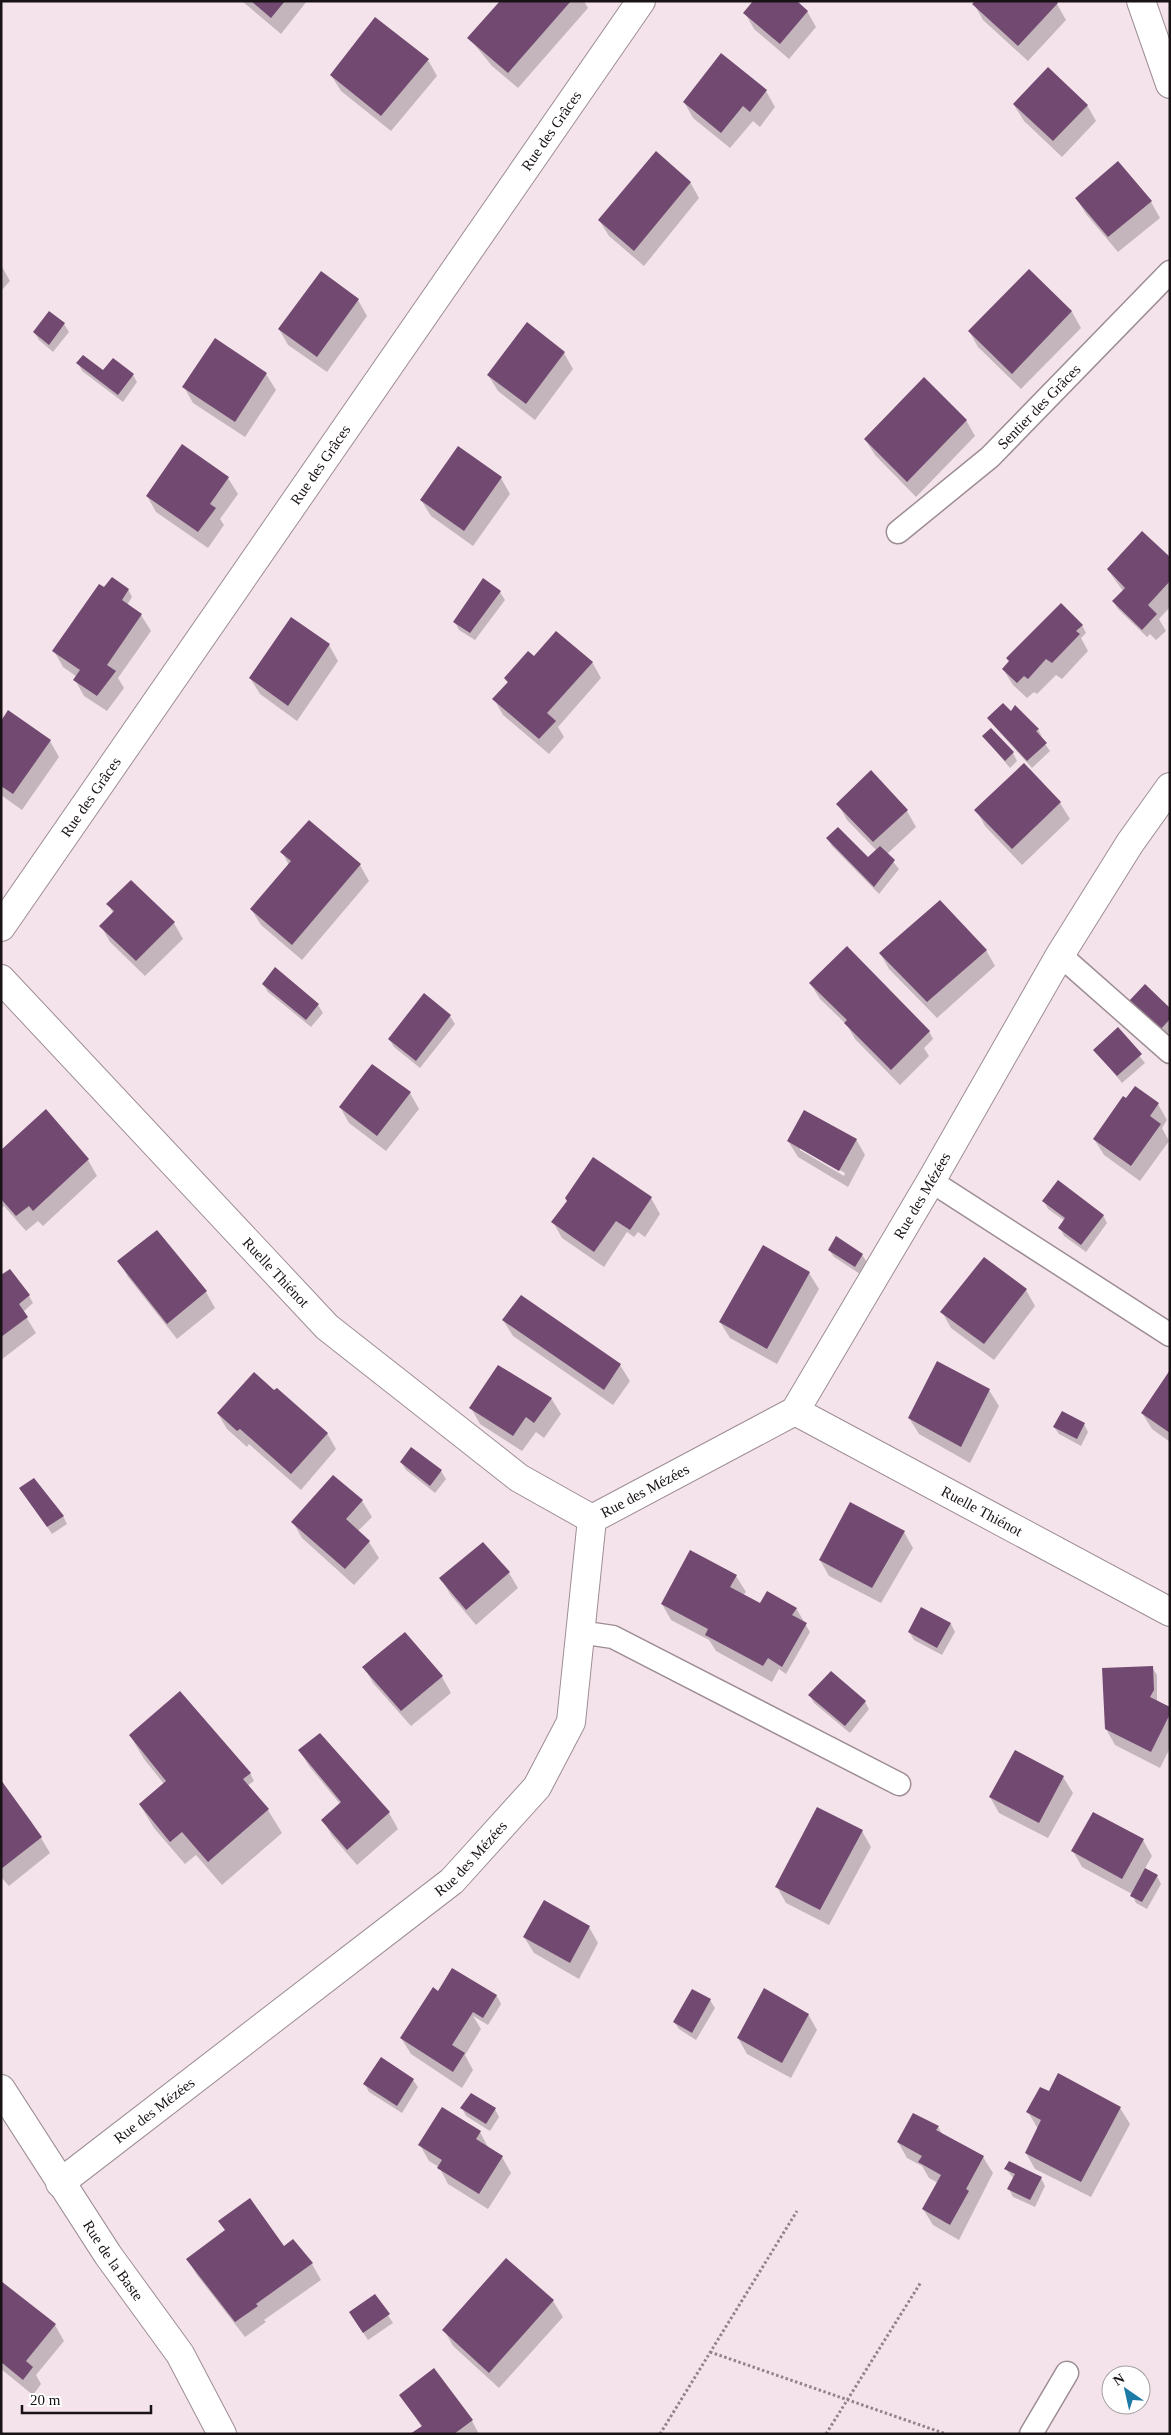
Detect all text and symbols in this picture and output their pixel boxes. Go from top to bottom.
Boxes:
street label: Rue des Grâces [518,88,585,174]
street label: Sentier des Grâces [994,361,1084,452]
street label: Rue des Grâces [287,422,354,508]
street label: Rue des Grâces [58,754,124,840]
street label: Rue des Mézées [891,1149,954,1242]
street label: Ruelle Thiénot [239,1234,313,1311]
street label: Rue des Mézées [598,1461,692,1521]
street label: Ruelle Thiénot [939,1483,1026,1540]
street label: Rue des Mézées [432,1818,510,1899]
street label: Rue des Mézées [111,2074,198,2146]
street label: Rue de la Baste [80,2218,147,2304]
north arrow [1101,2365,1151,2415]
text: N [1111,2371,1127,2389]
scale bar [22,2382,151,2414]
text: 20 m [30,2392,61,2408]

